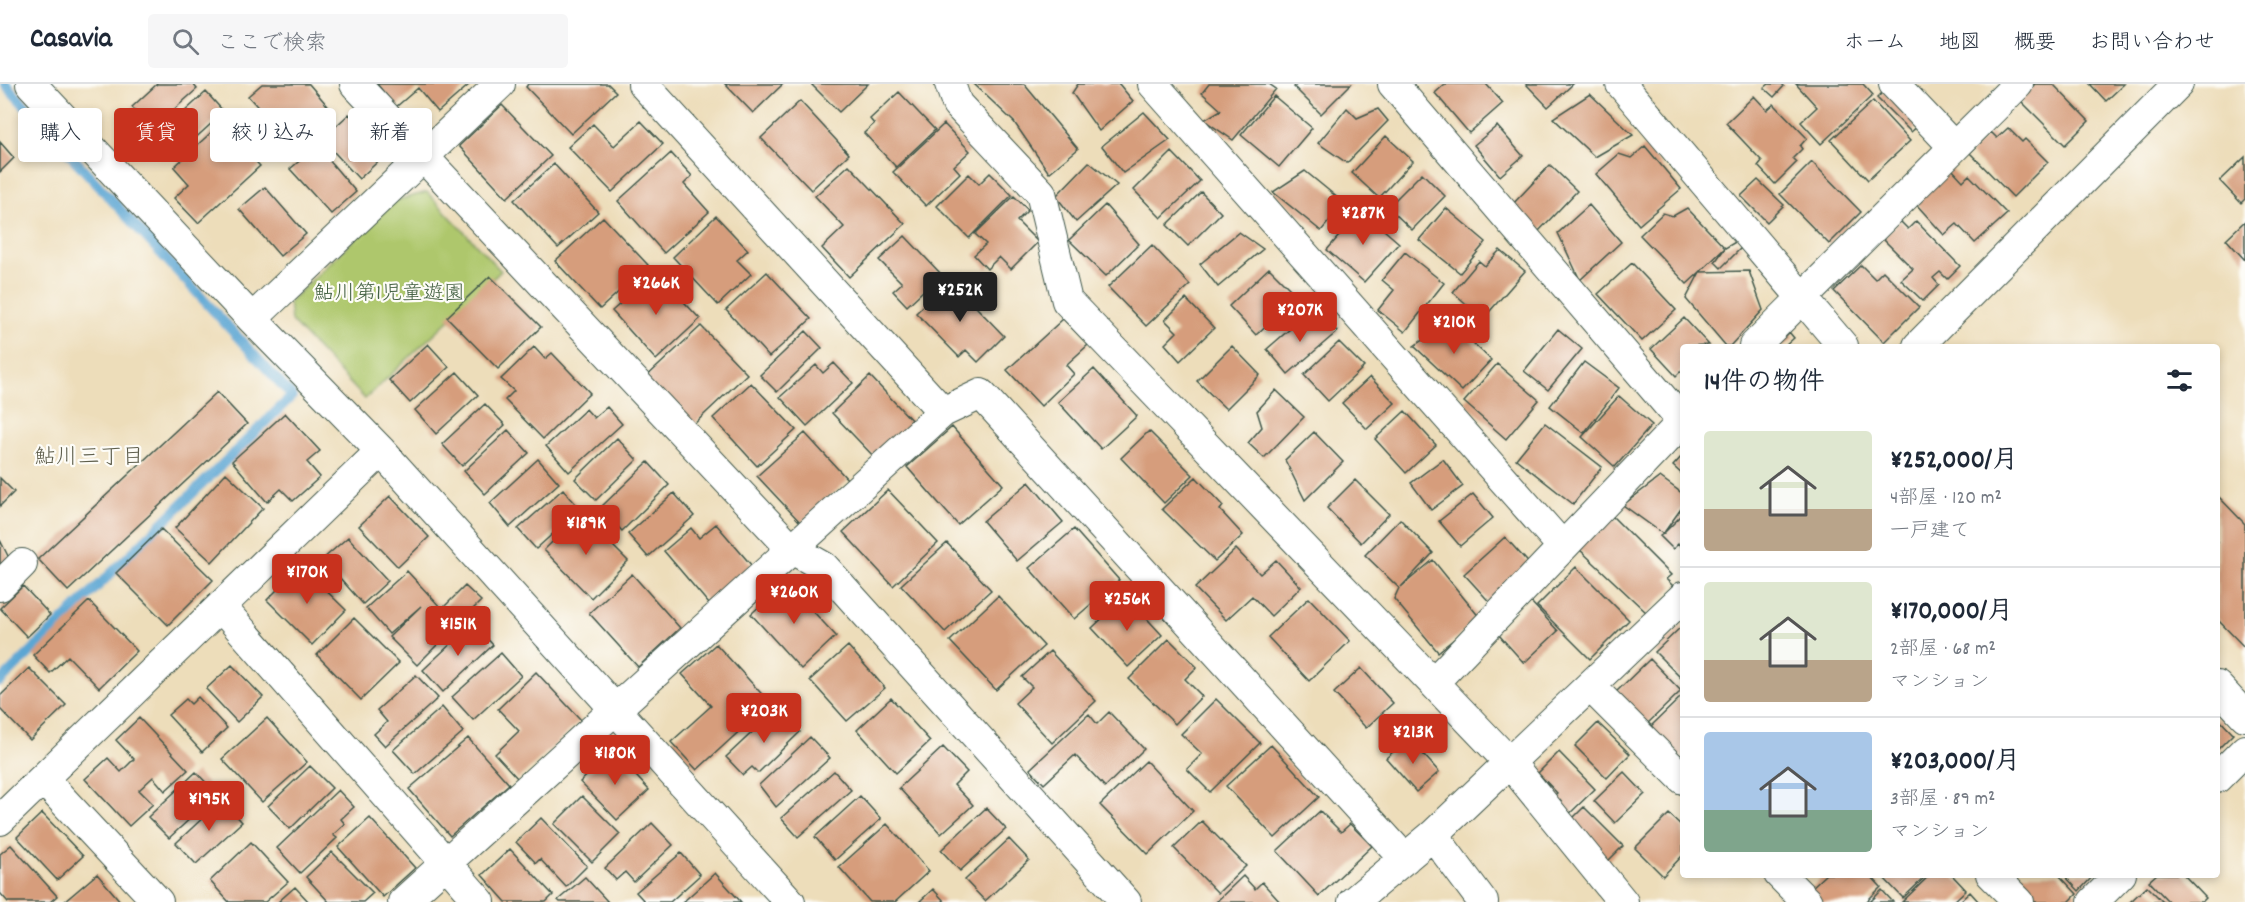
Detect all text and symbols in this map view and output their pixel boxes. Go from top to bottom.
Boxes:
search box [148,14,568,68]
text: Casavia [30,21,112,61]
icon: search [169,25,202,58]
text: ここで検索 [217,29,327,60]
text: ホーム [1844,29,1906,59]
text: 地図 [1939,29,1981,59]
text: 概要 [2014,29,2056,59]
text: お問い合わせ [2089,29,2215,59]
chip: 購入 [18,108,102,162]
chip: 賃貸 [114,108,198,162]
chip: 絞り込み [210,108,336,162]
chip: 新着 [348,108,432,162]
pin: ¥287K [1321,195,1405,246]
text: ¥287K [1341,200,1385,228]
pin: ¥266K [614,265,698,316]
text: ¥266K [632,270,680,298]
pin: ¥252K [918,272,1002,323]
text: ¥252K [937,277,983,305]
park label: 鮎川第1児童遊園 [313,280,465,310]
pin: ¥207K [1258,292,1342,343]
text: ¥207K [1277,297,1323,325]
pin: ¥210K [1412,304,1496,355]
text: ¥210K [1433,309,1475,337]
icon: filters [2163,364,2196,397]
text: 14件の物件 [1704,365,1824,402]
district label: 鮎川三丁目 [34,443,144,474]
text: ¥252,000/月 [1890,443,2018,480]
icon: home [1752,455,1824,527]
text: 4部屋 · 120 m² [1890,485,2002,513]
pin: ¥189K [544,505,628,556]
text: ¥189K [566,510,606,538]
text: 一戸建て [1890,518,1970,546]
pin: ¥170K [265,554,349,605]
text: ¥170K [286,559,328,587]
pin: ¥260K [752,574,836,625]
text: ¥260K [770,579,818,607]
pin: ¥256K [1085,581,1169,632]
text: ¥256K [1104,586,1150,614]
text: ¥170,000/月 [1890,594,2013,631]
pin: ¥151K [416,606,500,657]
icon: home [1752,606,1824,678]
text: ¥151K [440,611,476,639]
text: 2部屋 · 68 m² [1890,636,1996,664]
text: マンション [1890,669,1989,697]
pin: ¥203K [722,693,806,744]
text: ¥203K [740,698,788,726]
pin: ¥213K [1371,714,1455,765]
text: ¥213K [1393,719,1433,747]
pin: ¥180K [573,735,657,786]
text: ¥180K [594,740,636,768]
text: ¥203,000/月 [1890,744,2021,781]
icon: home [1752,756,1824,828]
pin: ¥195K [167,781,251,832]
text: ¥195K [188,786,230,814]
text: 3部屋 · 89 m² [1890,786,1995,814]
text: マンション [1890,819,1989,847]

